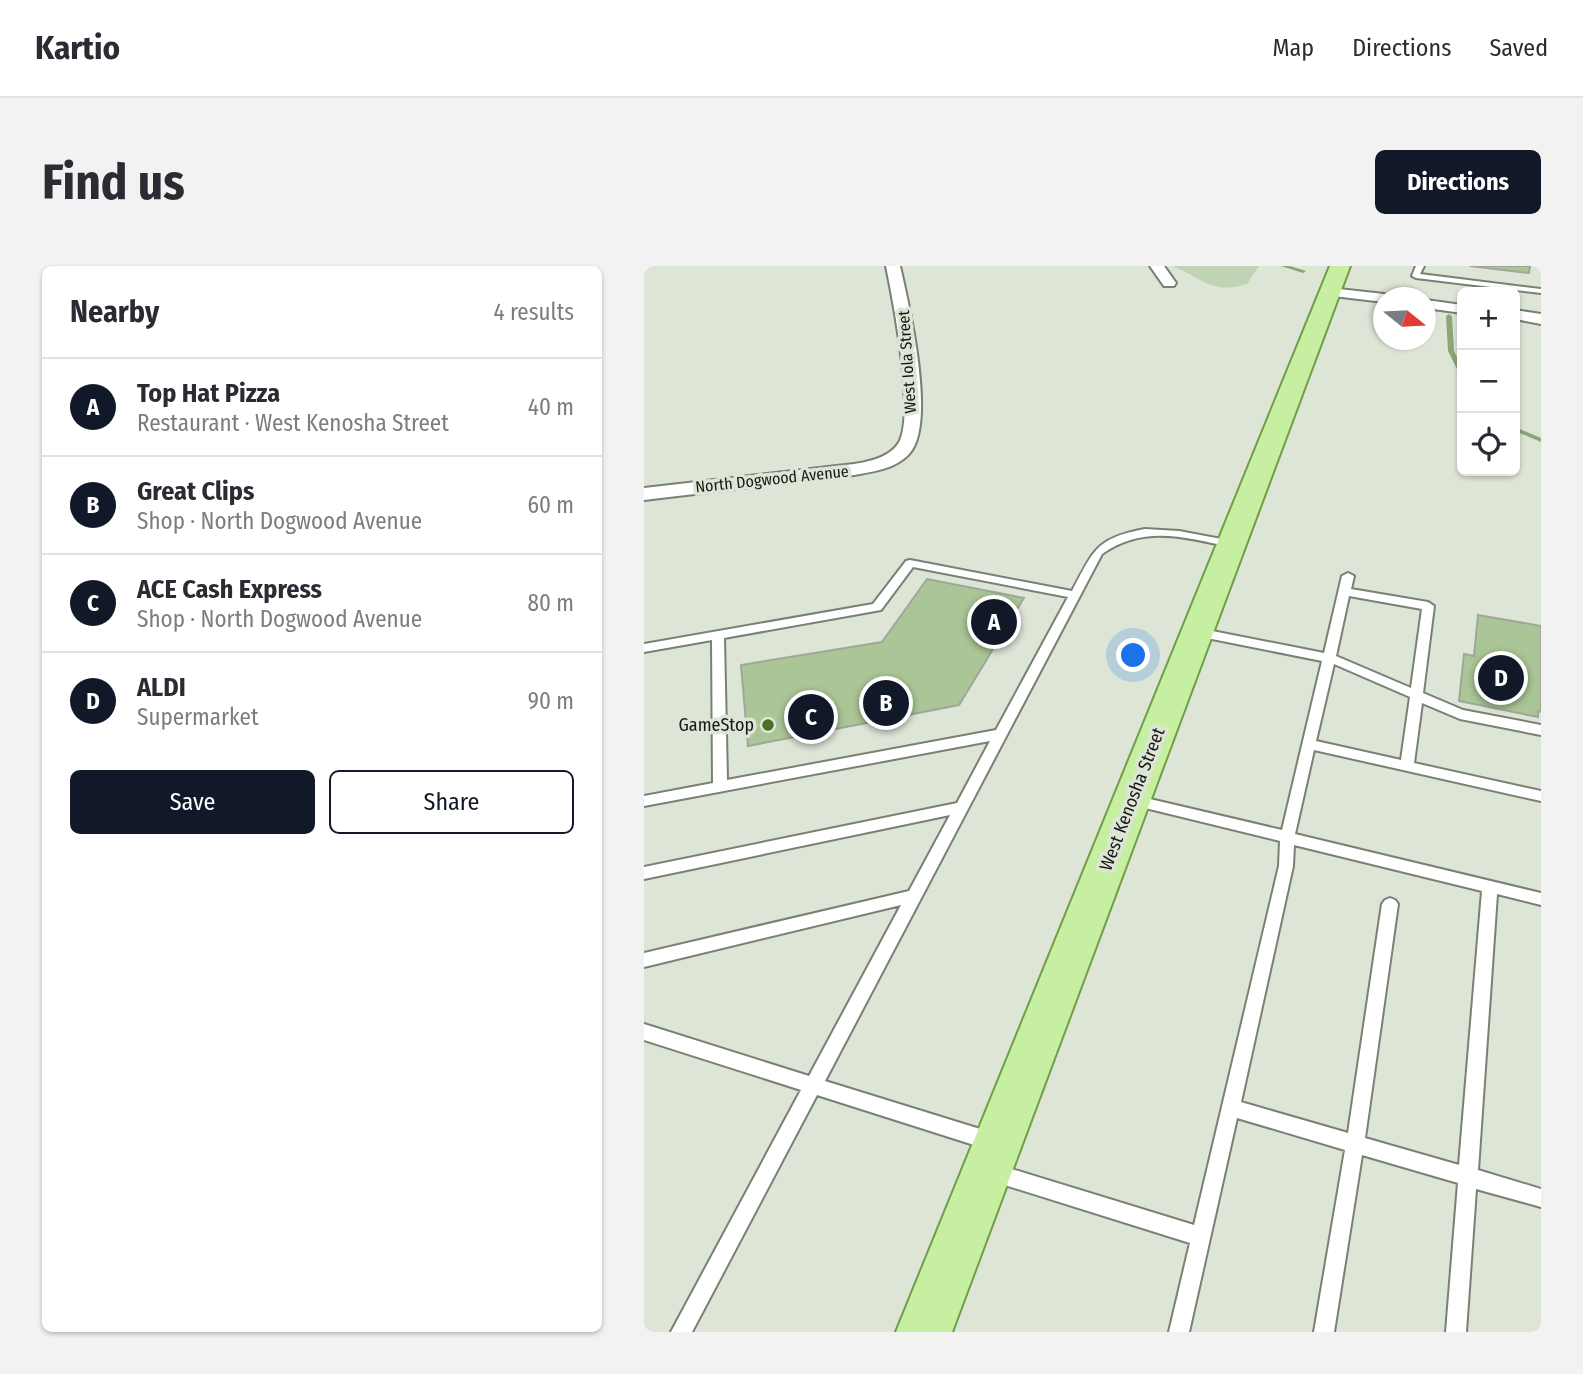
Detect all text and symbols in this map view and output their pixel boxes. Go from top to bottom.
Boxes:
text: Kartio [35,28,120,68]
text: Map [1273,34,1314,62]
text: Directions [1352,34,1451,62]
text: Saved [1489,34,1548,62]
button: Directions [1375,150,1541,214]
text: Find us [42,153,185,212]
north arrow [1373,287,1436,350]
map controls [1457,287,1520,476]
button: + [1457,287,1520,350]
text: Nearby [70,294,159,330]
text: 4 results [493,298,574,326]
street label: West Iola Street [894,309,920,414]
button: − [1457,350,1520,413]
text: Top Hat Pizza [137,378,280,409]
text: A [87,393,99,421]
text: 40 m [528,393,574,421]
text: Restaurant · West Kenosha Street [137,409,449,437]
button: locate [1457,413,1520,476]
street label: North Dogwood Avenue [694,461,850,497]
text: Great Clips [137,476,254,507]
text: B [87,491,99,519]
text: 60 m [528,491,574,519]
text: Shop · North Dogwood Avenue [137,507,422,535]
text: ACE Cash Express [137,574,322,605]
text: C [87,589,99,617]
text: 80 m [527,589,574,617]
pin: A [971,596,1017,648]
text: Shop · North Dogwood Avenue [137,605,422,633]
your location [1116,638,1150,672]
pin: D [1478,652,1524,704]
text: ALDI [137,672,186,703]
pin: B [863,677,909,729]
text: D [86,687,100,715]
text: 90 m [528,687,574,715]
pin: C [788,691,834,743]
text: Supermarket [137,703,258,731]
place label: GameStop [679,714,754,736]
marker: GameStop [760,717,776,733]
street label: West Kenosha Street [1095,724,1169,874]
button: Save [70,770,315,834]
button: Share [329,770,574,834]

